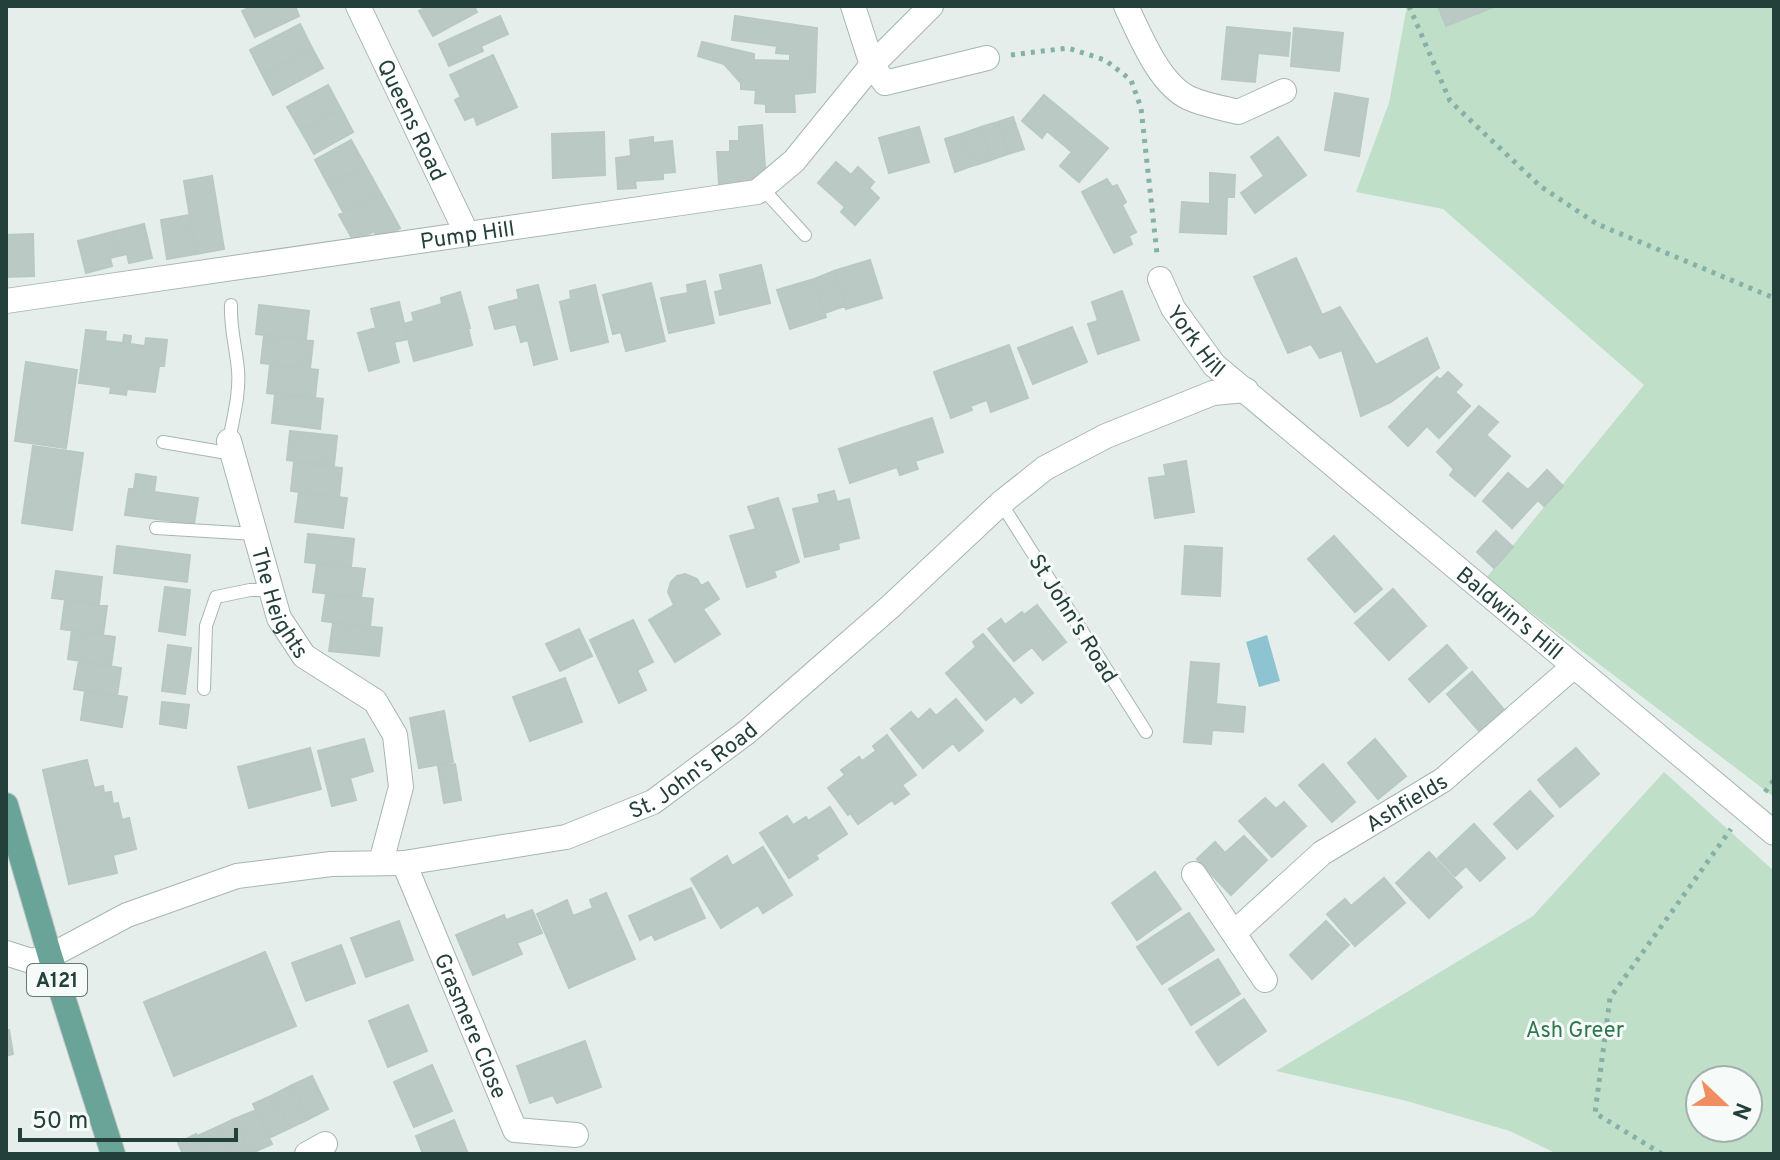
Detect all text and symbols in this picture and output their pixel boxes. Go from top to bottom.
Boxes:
street label: Queens Road [370,56,451,186]
street label: Pump Hill [419,216,517,257]
street label: York Hill [1160,301,1230,384]
street label: The Heights [244,545,313,665]
street label: St John's Road [1022,550,1122,689]
street label: Baldwin's Hill [1450,562,1567,667]
street label: St. John's Road [625,718,764,826]
street label: Ashfields [1362,769,1453,839]
street label: Grasmere Close [427,950,512,1103]
road number: A121 [27,964,87,996]
park label: Ash Greer [1526,1018,1625,1045]
north arrow [1684,1064,1764,1144]
scale bar [20,1092,236,1142]
text: N [1725,1098,1756,1123]
text: 50 m [32,1107,88,1137]

